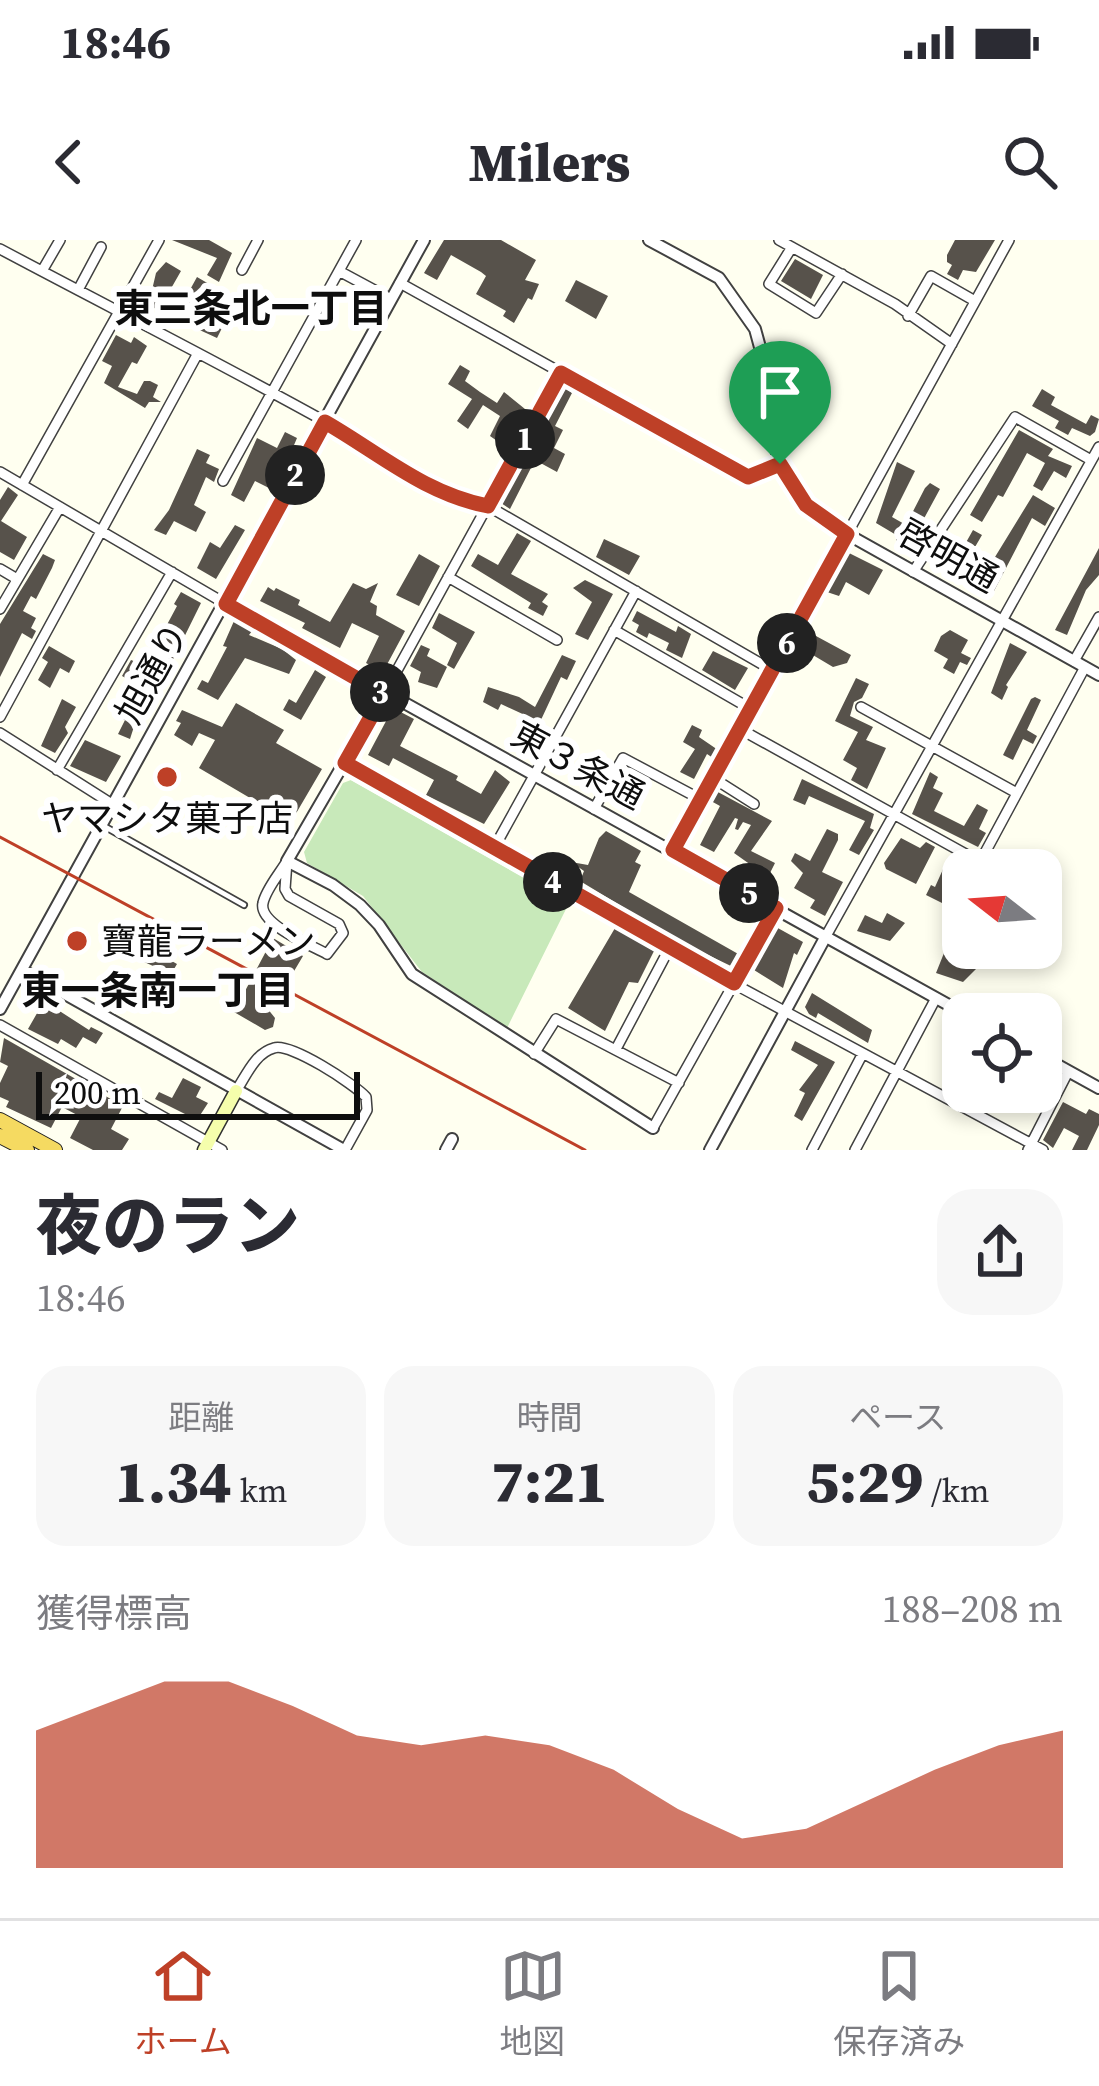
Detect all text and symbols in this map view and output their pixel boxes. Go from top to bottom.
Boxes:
text: 18:46 [60,11,171,73]
text: Milers [469,125,630,199]
icon: back [36,129,102,195]
icon: search [997,129,1063,195]
district label: 東三条北一丁目 [114,282,388,335]
pin [729,341,831,464]
icon: arrive [747,359,813,425]
pin: 1 [495,409,555,469]
text: 1 [516,416,534,461]
pin: 2 [265,445,325,505]
text: 2 [286,452,304,497]
street label: 啓明通 [889,508,1007,604]
pin: 6 [757,613,817,673]
street label: 旭通り [104,614,200,732]
text: 6 [778,620,796,665]
pin: 3 [350,662,410,722]
text: 3 [371,669,389,714]
street label: 東３条通 [503,710,653,820]
marker: ヤマシタ菓子店 [154,764,180,790]
place label: ヤマシタ菓子店 [41,794,293,843]
north arrow [942,849,1062,969]
map controls [942,849,1062,1113]
pin: 4 [523,852,583,912]
text: 4 [544,859,562,904]
pin: 5 [719,863,779,923]
text: 5 [740,870,758,915]
place label: 寶龍ラーメン [101,917,316,966]
marker: 寶龍ラーメン [64,928,90,954]
district label: 東一条南一丁目 [21,964,295,1017]
button: locate [942,993,1062,1113]
scale bar [36,1066,360,1119]
text: 200 m [54,1070,141,1115]
text: 夜のラン [36,1181,300,1271]
button: share [937,1189,1063,1315]
text: 18:46 [36,1271,126,1324]
text: 距離 [168,1395,234,1440]
text: 時間 [516,1395,582,1440]
text: ペース [849,1395,947,1440]
text: 1.34 [115,1440,232,1522]
text: 7:21 [491,1440,608,1522]
text: 5:29 [806,1440,923,1522]
text: km [232,1468,288,1513]
text: /km [923,1468,990,1513]
text: 188–208 m [882,1582,1063,1635]
text: 獲得標高 [36,1587,192,1640]
tab: ホーム [134,1943,232,2064]
tab: 地図 [500,1943,566,2064]
tab: 保存済み [833,1943,965,2064]

